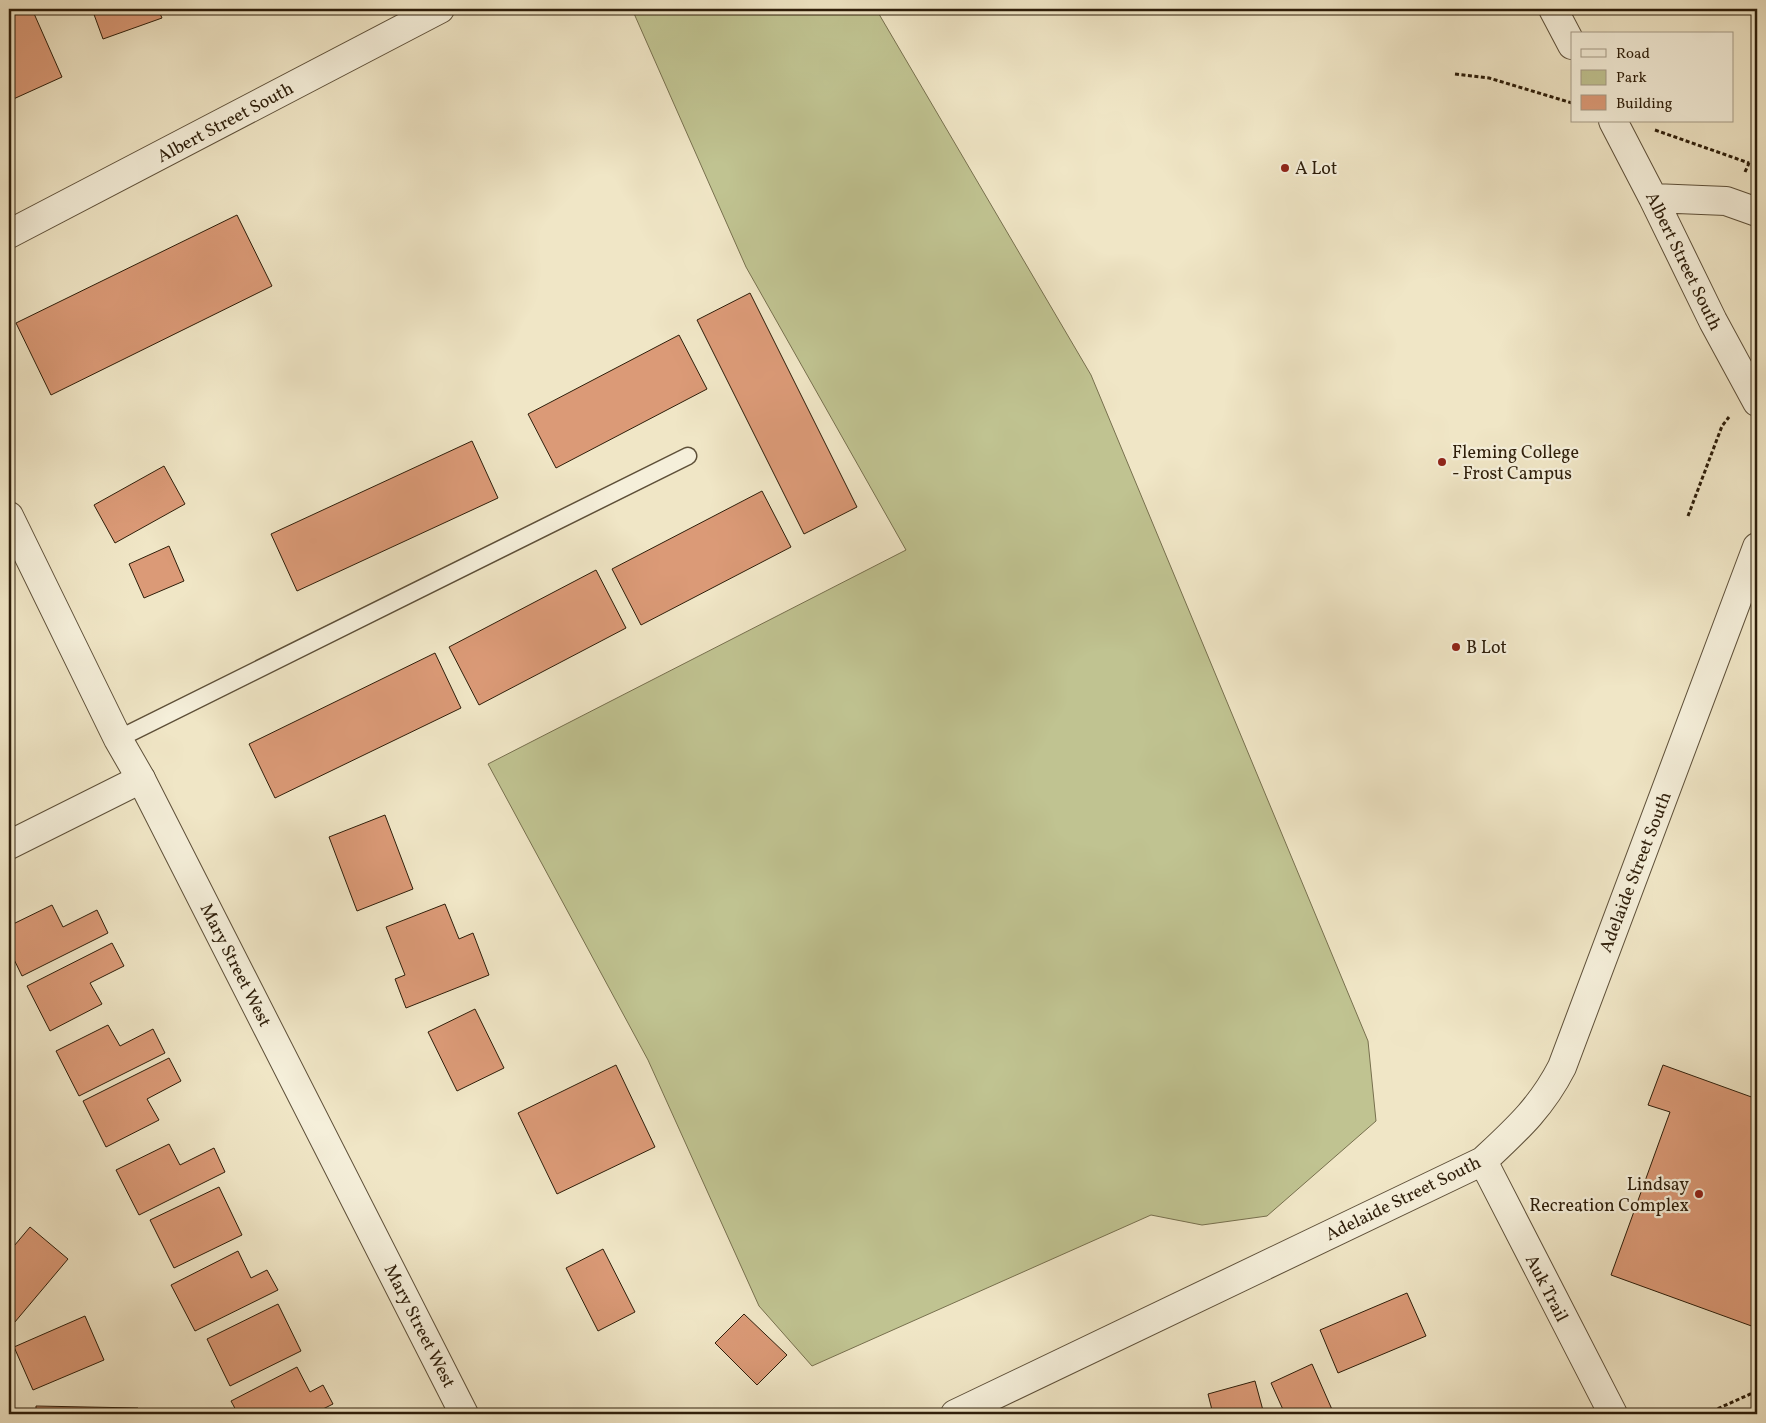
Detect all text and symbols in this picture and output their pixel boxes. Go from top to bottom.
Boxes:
legend [1571,32,1734,122]
text: Road [1616,44,1650,65]
text: Park [1616,68,1647,89]
street label: Albert Street South [153,77,299,170]
text: Building [1616,94,1673,115]
place label: A Lot [1295,157,1337,182]
marker: A Lot [1279,162,1291,174]
street label: Albert Street South [1638,188,1727,335]
place label: Fleming College - Frost Campus [1452,441,1579,487]
marker: Fleming College - Frost Campus [1436,456,1448,468]
place label: B Lot [1466,636,1507,661]
marker: B Lot [1450,641,1462,653]
street label: Adelaide Street South [1594,788,1679,957]
street label: Mary Street West [193,900,277,1032]
street label: Adelaide Street South [1322,1151,1486,1248]
place label: Lindsay Recreation Complex [1529,1173,1689,1219]
marker: Lindsay Recreation Complex [1693,1188,1705,1200]
street label: Auk Trail [1518,1251,1573,1327]
street label: Mary Street West [377,1261,461,1393]

